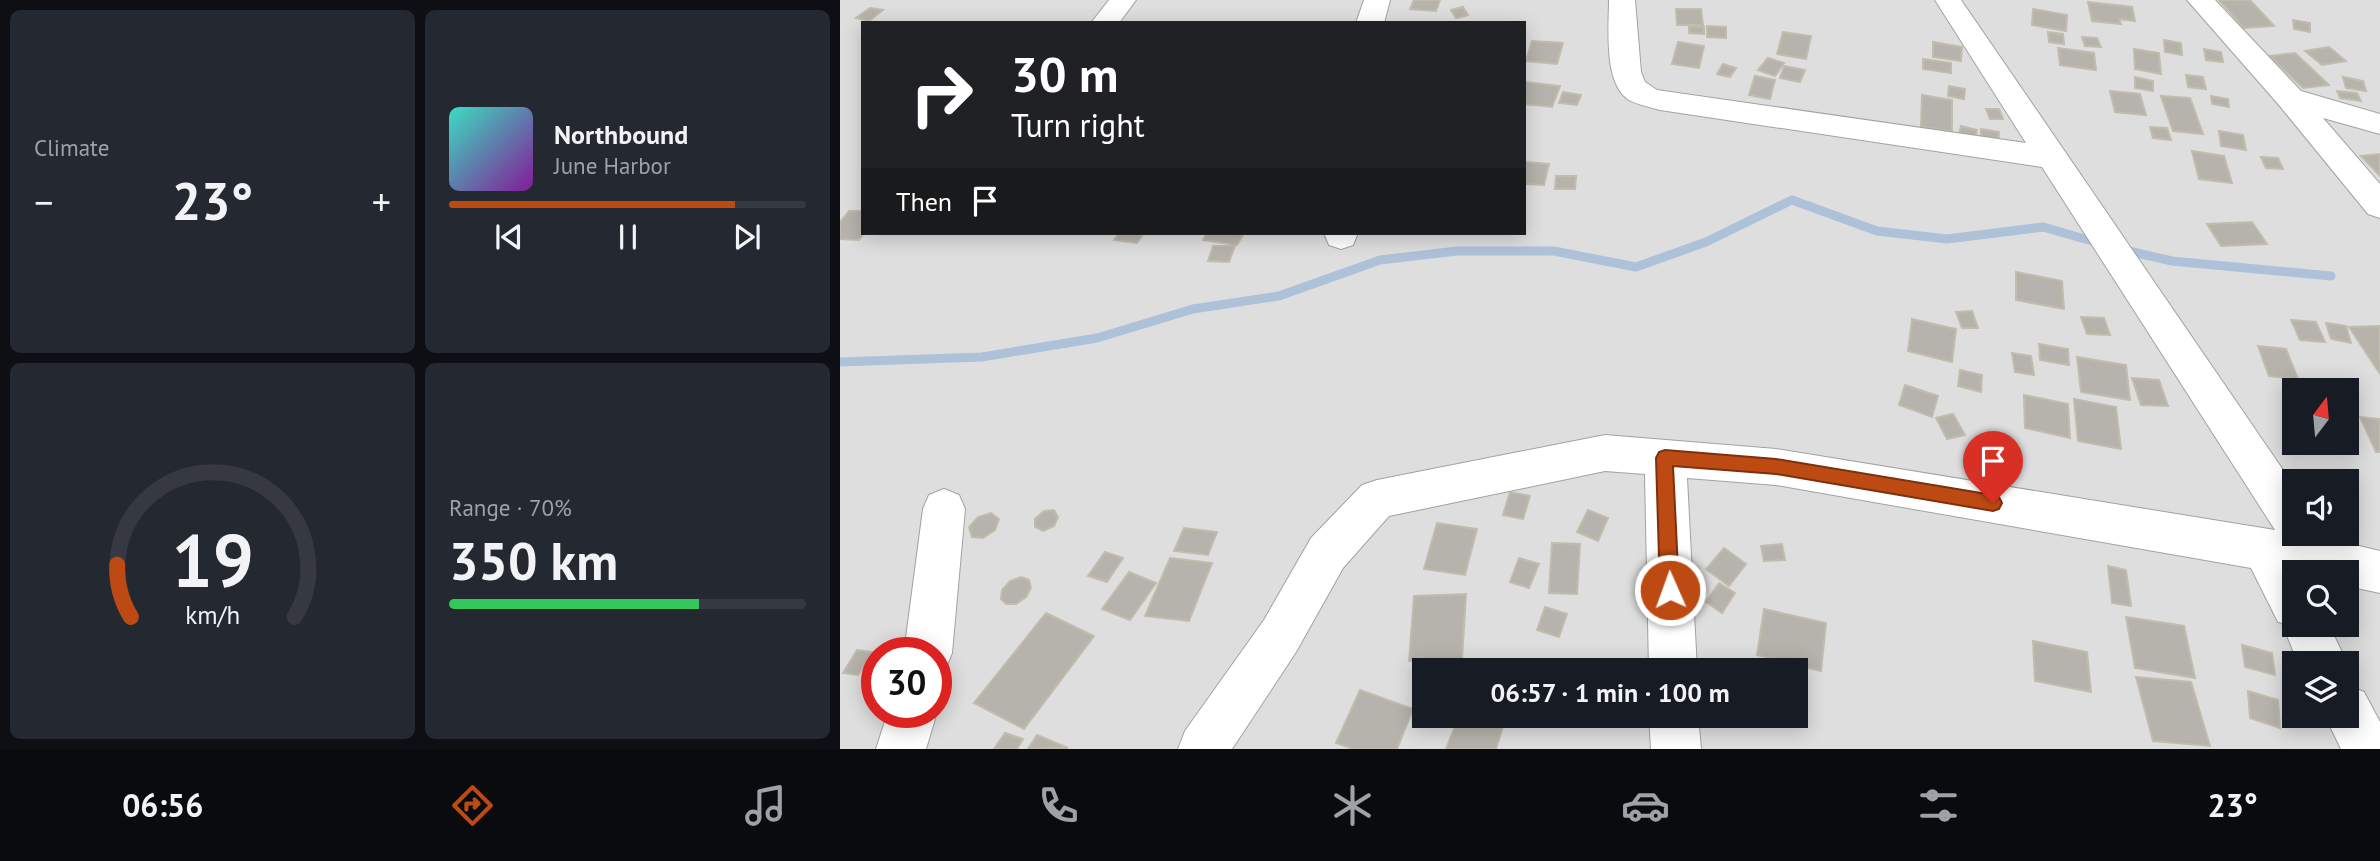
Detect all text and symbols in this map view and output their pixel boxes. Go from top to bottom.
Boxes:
text: 30 m [1011,42,1118,106]
icon: right [896,49,987,140]
text: Turn right [1011,104,1145,146]
text: Northbound [554,118,688,151]
text: Climate [34,133,109,162]
text: June Harbor [554,151,671,180]
text: 23° [172,167,253,234]
text: − [34,177,53,226]
text: + [372,177,391,226]
icon: arrive [966,182,1004,220]
text: Then [896,185,952,218]
icon: previous [490,218,528,256]
icon: pause [609,218,647,256]
icon: next [728,218,766,256]
north arrow [2282,378,2359,455]
map controls [2282,378,2359,728]
pin [1963,431,2023,503]
icon: arrive [1974,442,2012,480]
button: sound [2282,469,2359,546]
text: Range · 70% [449,493,572,522]
text: 19 [171,513,254,607]
text: 350 km [449,527,618,594]
position arrow [1633,553,1707,627]
button: search [2282,560,2359,637]
text: km/h [185,599,240,631]
speed limit sign: 30 [861,637,952,728]
button: layers [2282,651,2359,728]
text: 06:57 · 1 min · 100 m [1490,676,1730,709]
icon: directions [448,781,497,830]
icon: music [741,781,790,830]
icon: phone [1034,781,1083,830]
icon: climate [1328,781,1377,830]
icon: car [1621,781,1670,830]
icon: filters [1914,781,1963,830]
text: 06:56 [122,784,203,826]
text: 23° [2208,784,2258,826]

